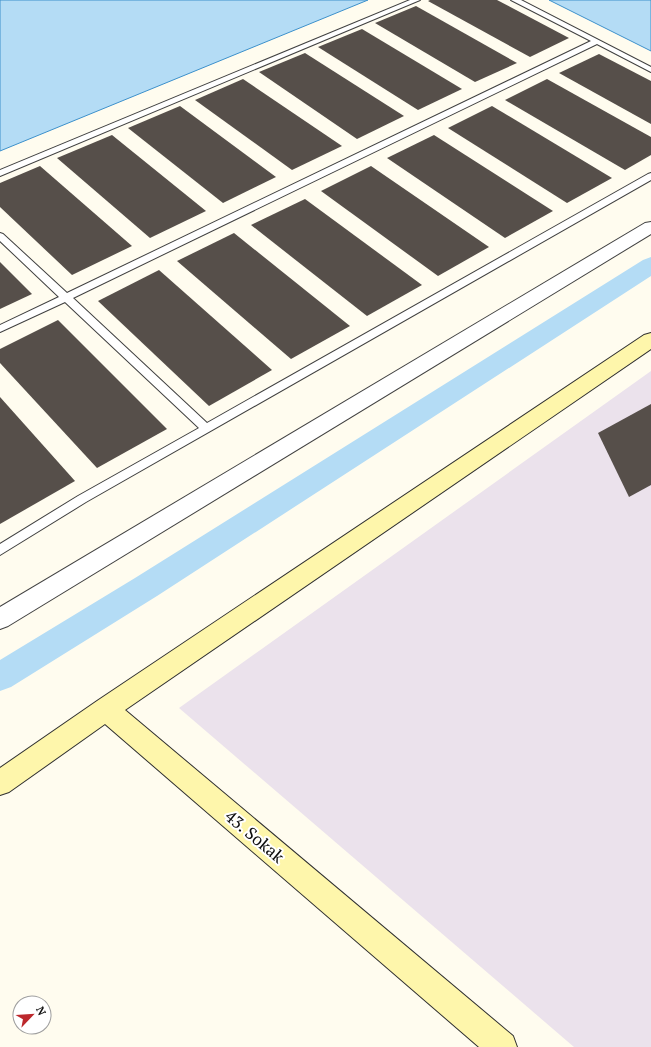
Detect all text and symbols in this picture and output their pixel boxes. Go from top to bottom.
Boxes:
street label: 43. Sokak [220,804,290,868]
north arrow [12,995,52,1035]
text: N [33,1004,49,1018]

